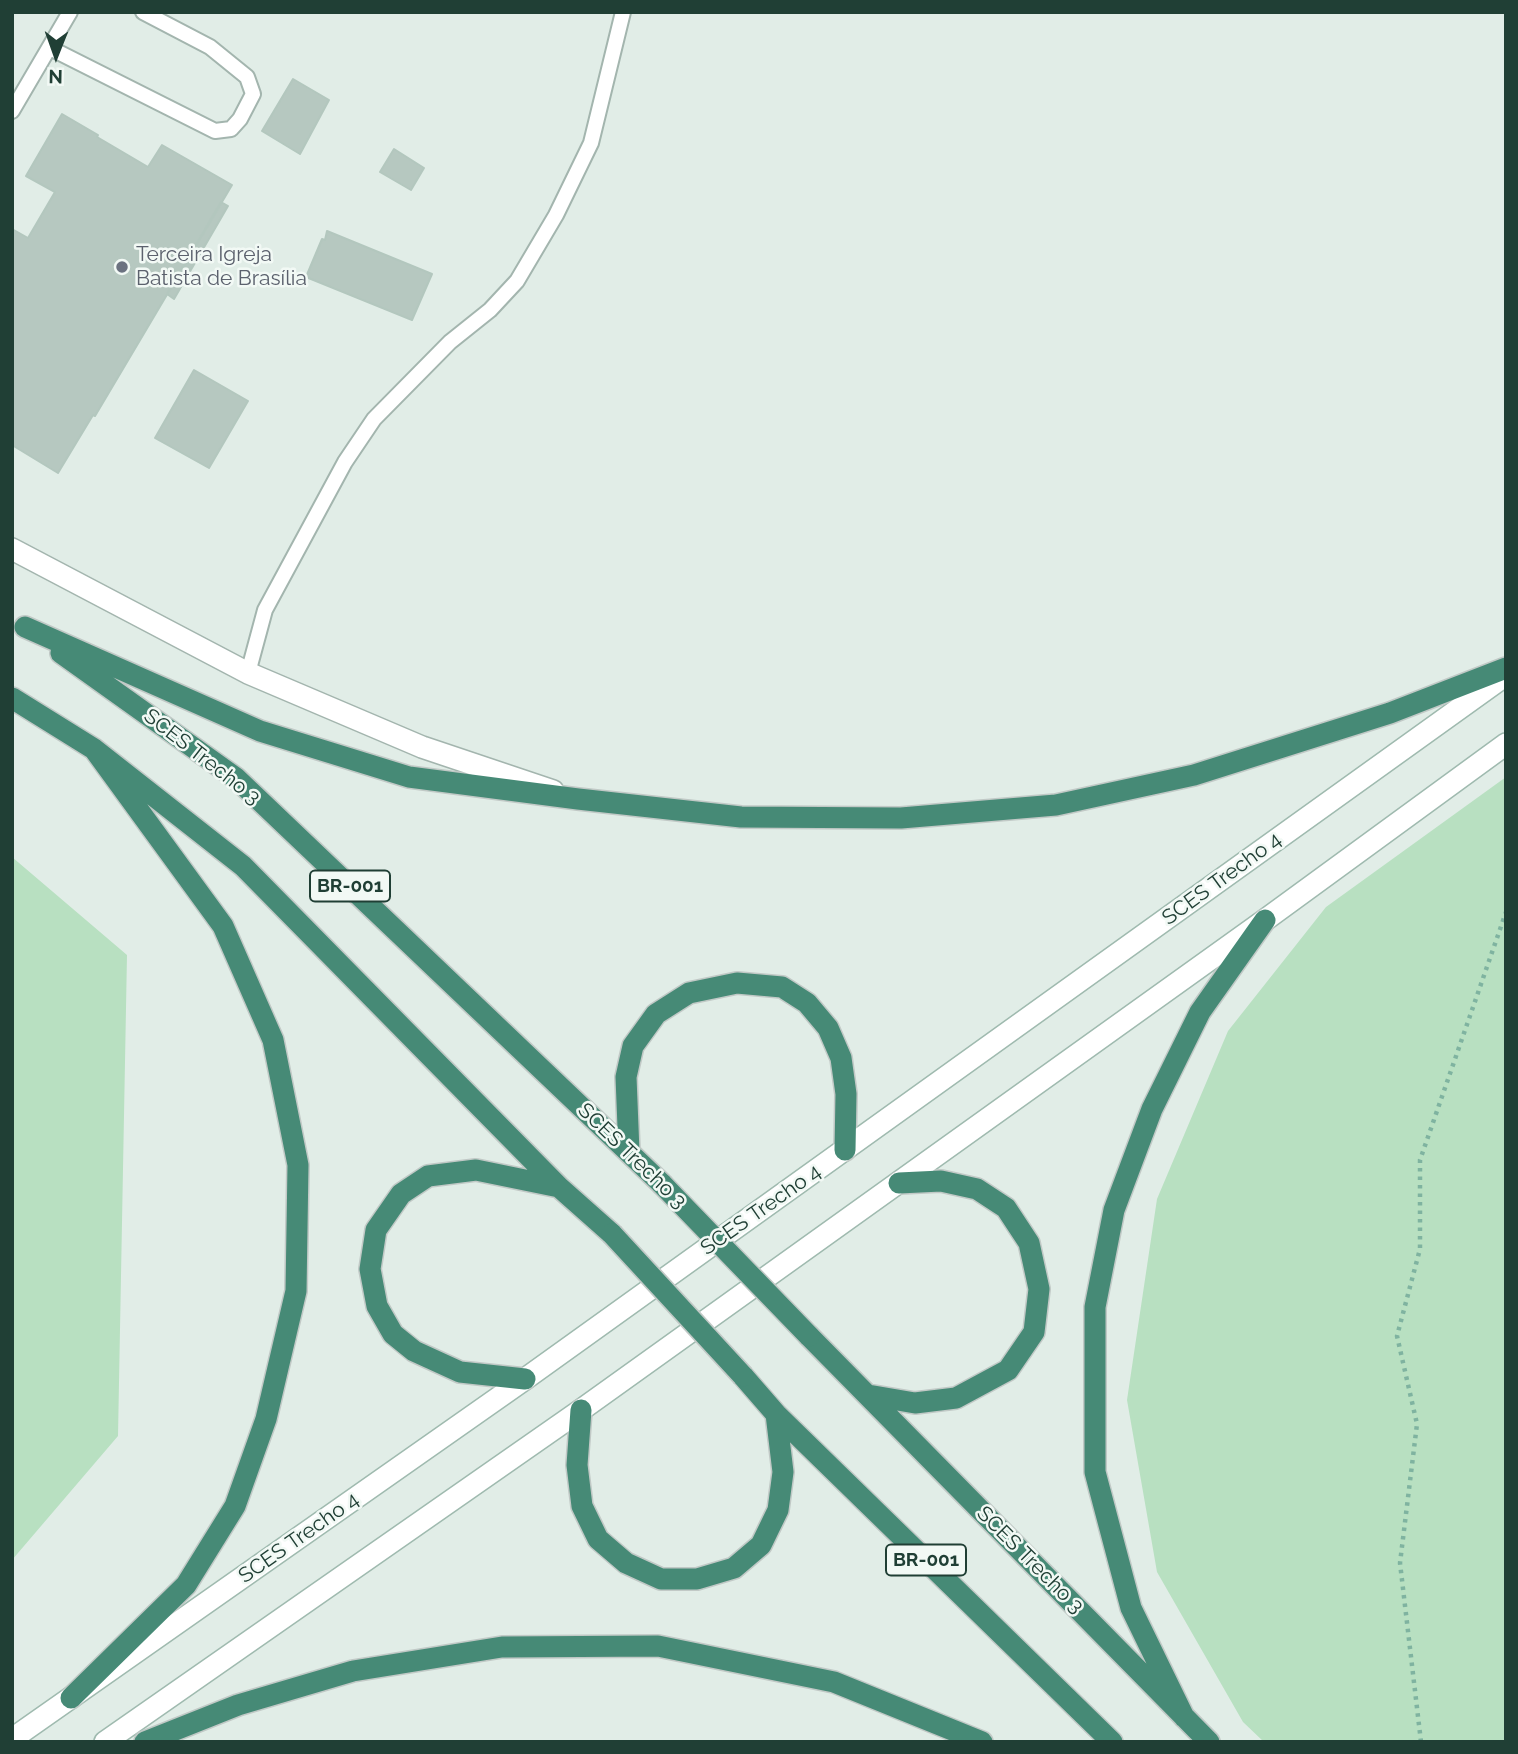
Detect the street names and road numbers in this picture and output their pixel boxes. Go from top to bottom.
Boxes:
street label: SCES Trecho 3 [139,704,265,810]
street label: SCES Trecho 4 [1157,827,1287,931]
road number: BR-001 [310,870,390,902]
street label: SCES Trecho 3 [573,1098,691,1214]
street label: SCES Trecho 4 [696,1159,826,1261]
street label: SCES Trecho 4 [234,1487,364,1589]
street label: SCES Trecho 3 [971,1501,1089,1619]
road number: BR-001 [886,1544,966,1576]

